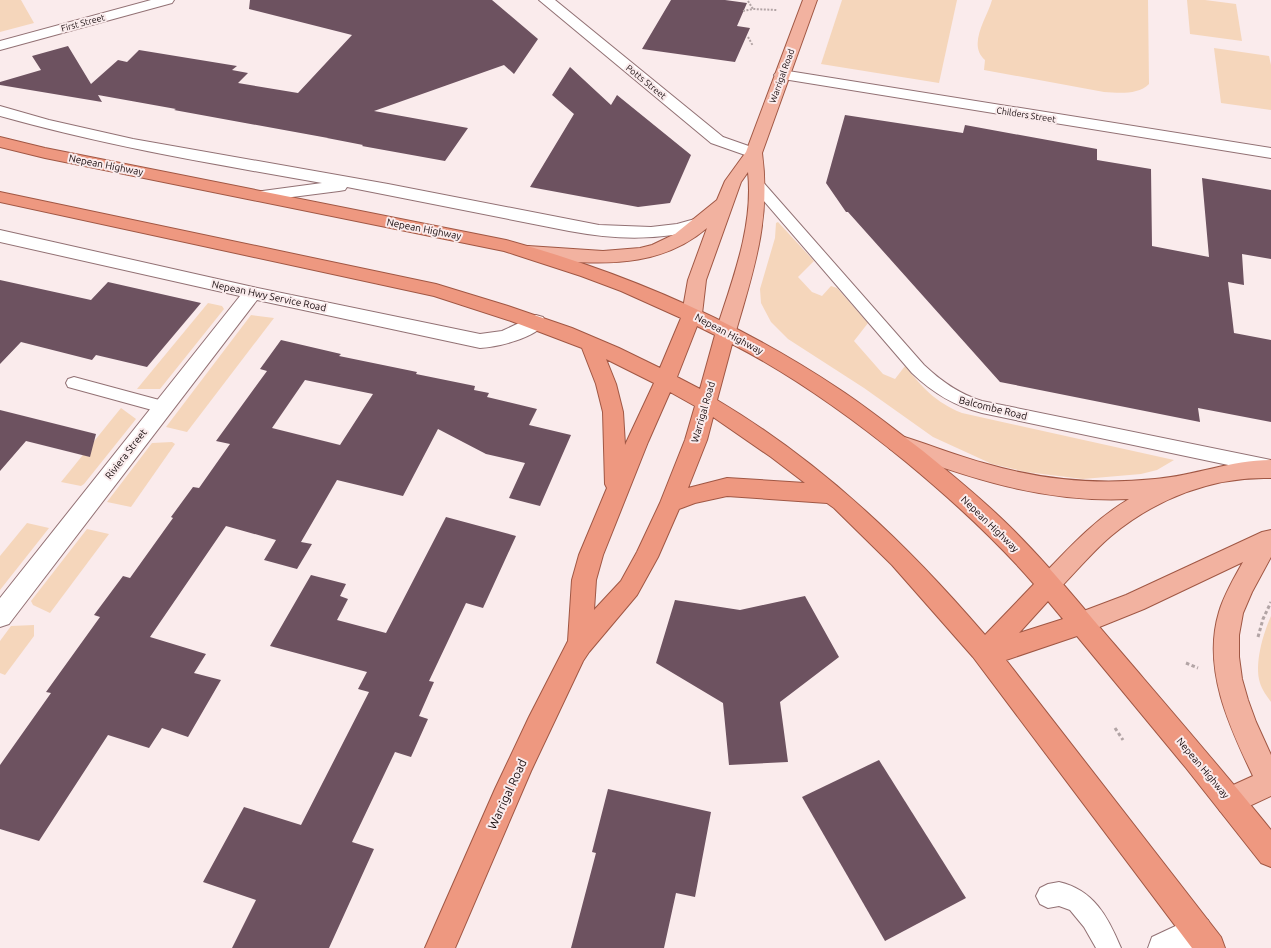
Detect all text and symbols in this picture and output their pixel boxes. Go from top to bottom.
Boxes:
street label: First Street [60,12,106,34]
street label: Warrigal Road [768,48,796,104]
street label: Potts Street [624,63,668,102]
street label: Childers Street [996,105,1057,125]
street label: Nepean Highway [68,152,144,178]
street label: Nepean Highway [386,216,462,242]
street label: Nepean Hwy Service Road [211,278,327,314]
street label: Nepean Highway [693,311,765,357]
street label: Warrigal Road [689,380,717,444]
street label: Balcombe Road [958,394,1028,422]
street label: Riviera Street [103,427,149,481]
street label: Nepean Highway [959,494,1021,554]
street label: Nepean Highway [1174,735,1232,801]
street label: Warrigal Road [485,757,529,831]

